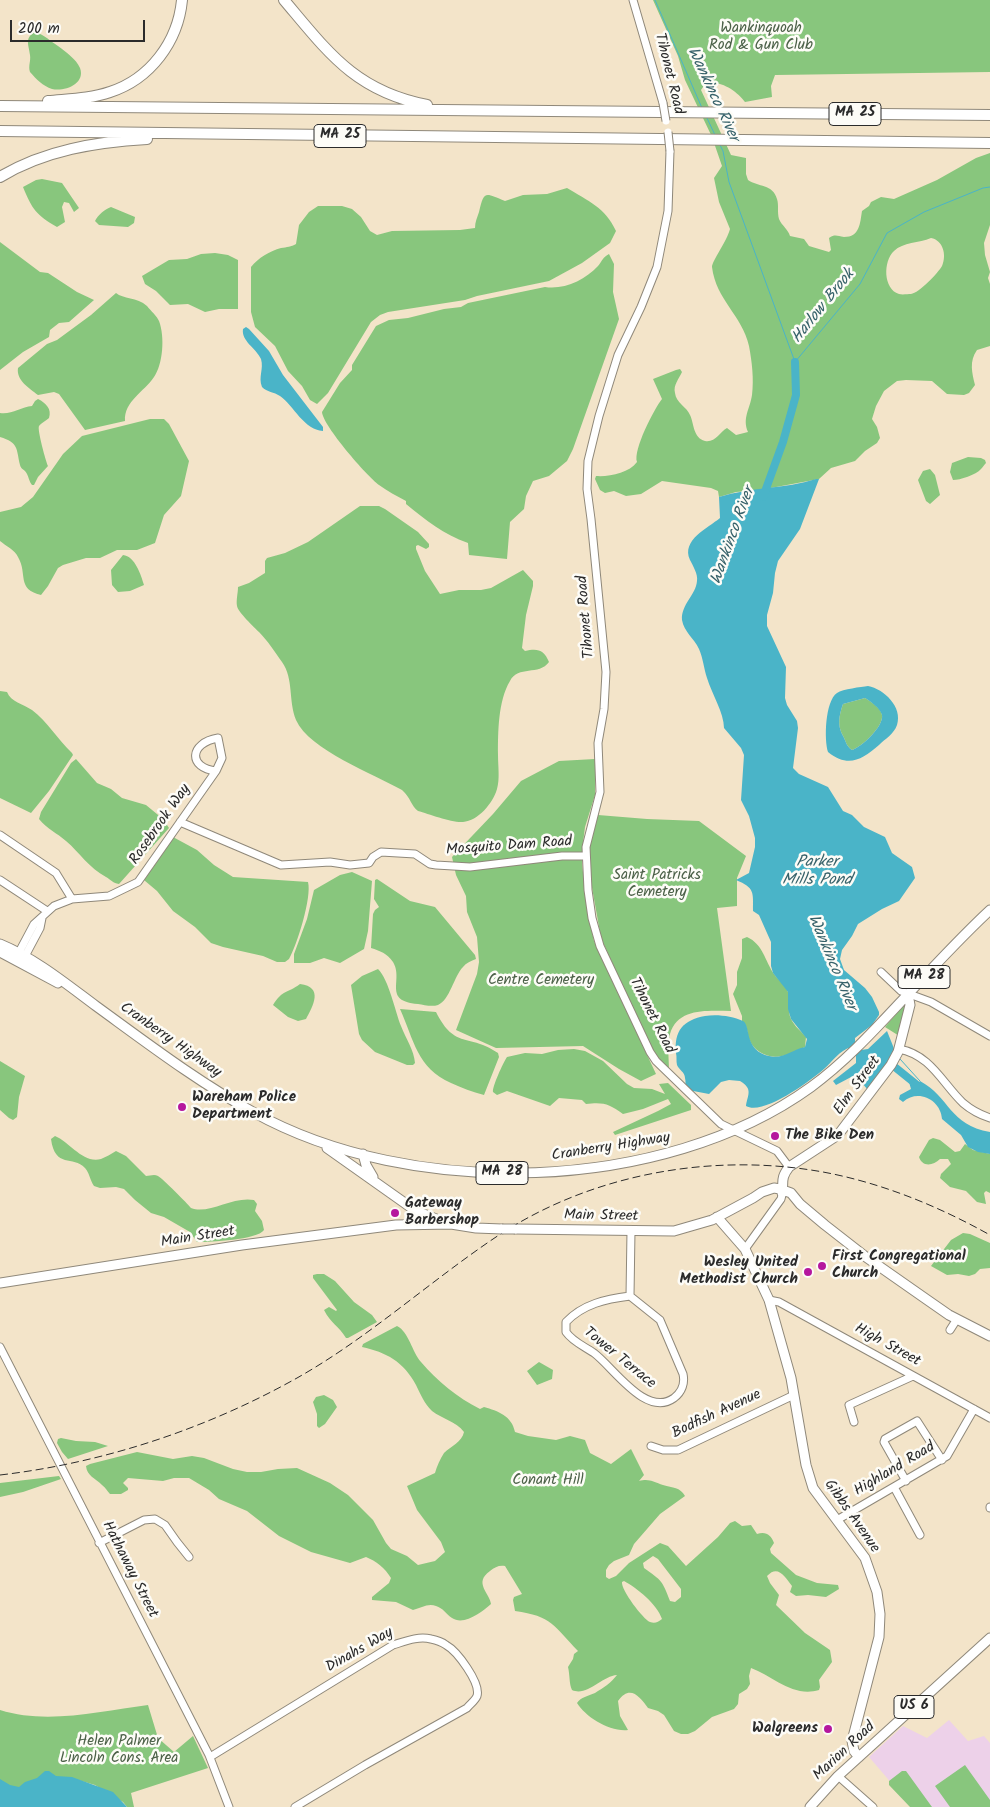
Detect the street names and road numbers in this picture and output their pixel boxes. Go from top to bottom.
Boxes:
street label: Tihonet Road [649,32,687,116]
road number: MA 25 [829,102,881,126]
road number: MA 25 [314,124,366,148]
street label: Tihonet Road [574,575,600,659]
street label: Rosebrook Way [127,781,195,869]
street label: Mosquito Dam Road [445,834,573,860]
road number: MA 28 [898,966,950,989]
street label: Tihonet Road [624,975,678,1057]
street label: Cranberry Highway [116,999,224,1083]
street label: Elm Street [831,1053,885,1119]
street label: Cranberry Highway [551,1130,671,1166]
road number: MA 28 [476,1162,528,1184]
street label: Main Street [564,1207,638,1227]
street label: Main Street [160,1223,236,1253]
street label: High Street [851,1320,923,1372]
street label: Tower Terrace [579,1324,659,1394]
street label: Bodfish Avenue [670,1386,764,1444]
street label: Highland Road [851,1439,939,1501]
street label: Gibbs Avenue [819,1477,883,1557]
street label: Hathaway Street [97,1519,161,1621]
street label: Dinahs Way [323,1625,397,1677]
road number: US 6 [894,1695,934,1718]
street label: Marion Road [810,1719,880,1785]

